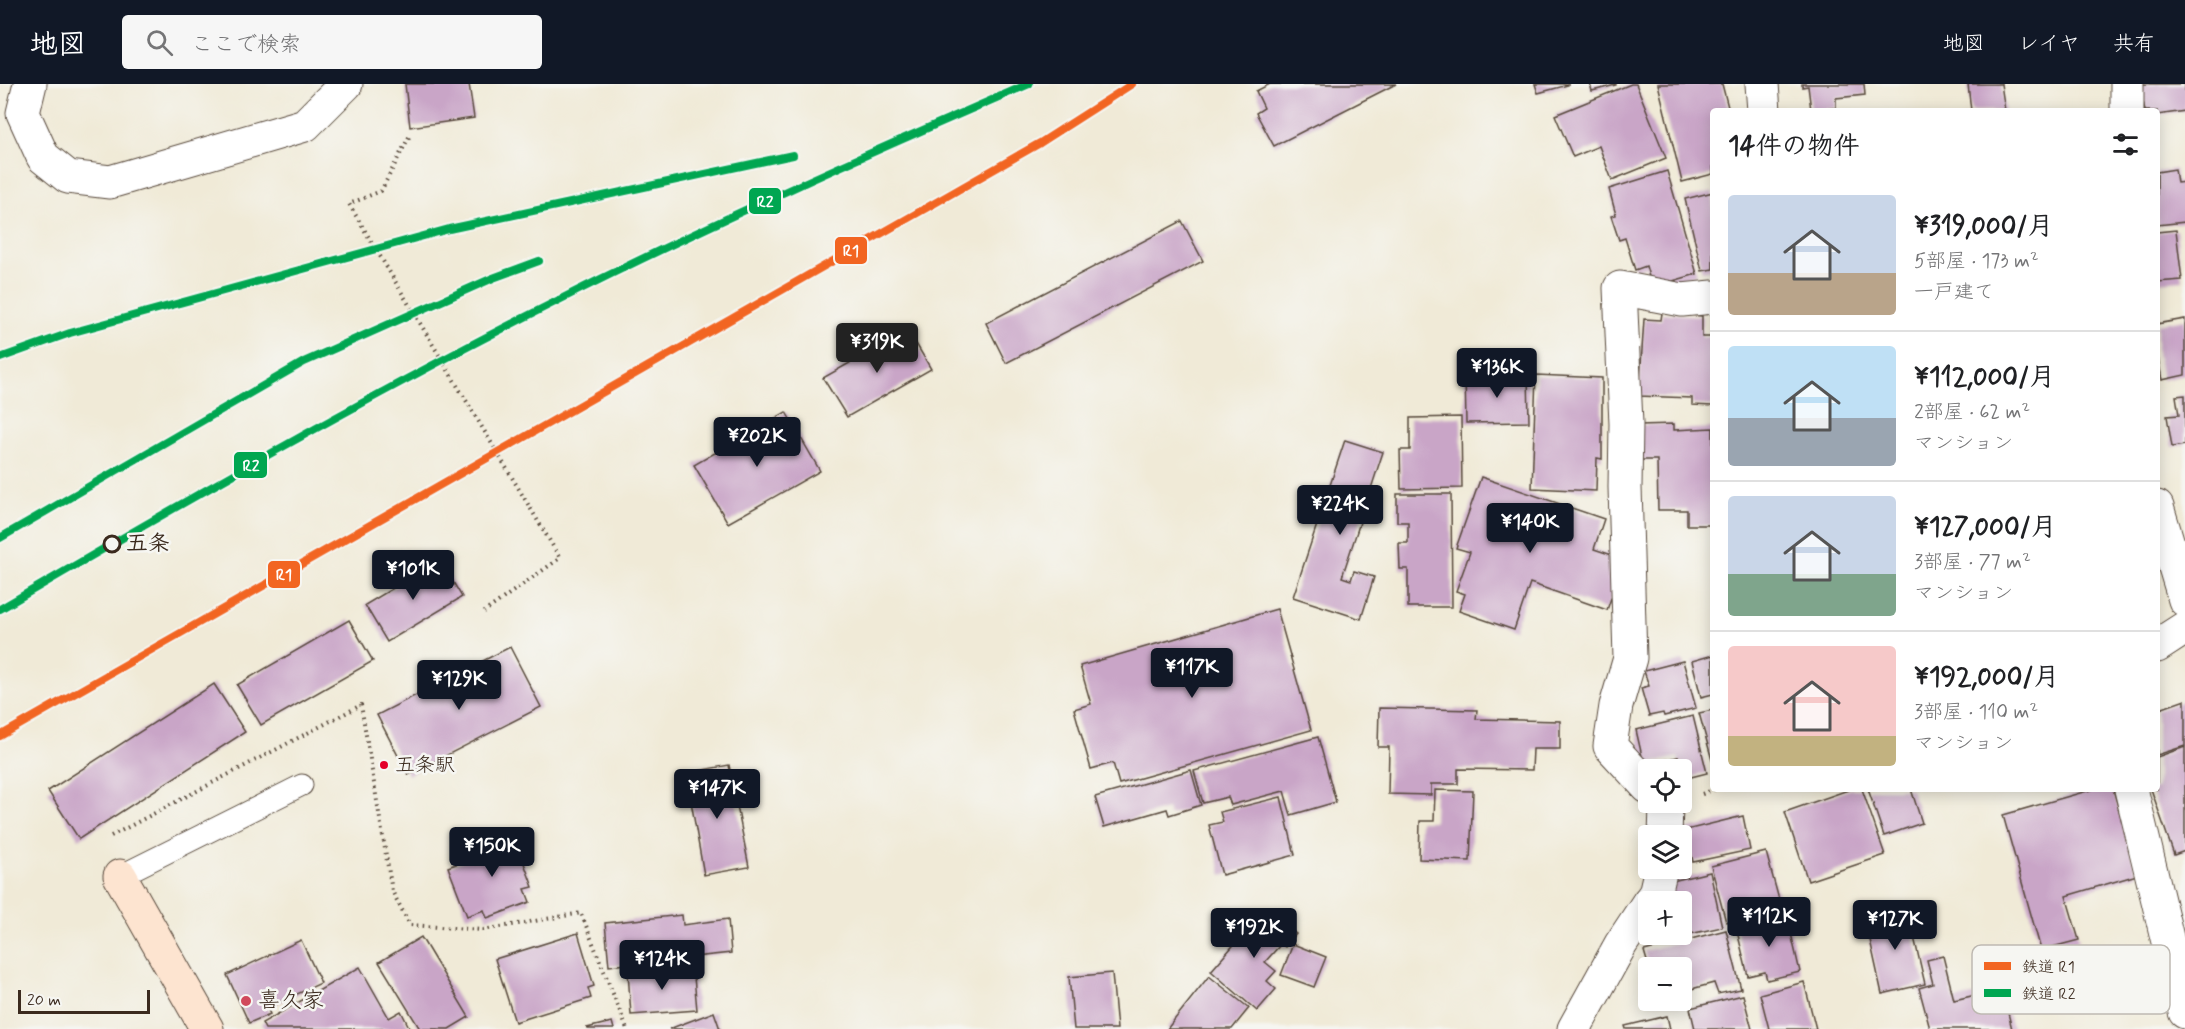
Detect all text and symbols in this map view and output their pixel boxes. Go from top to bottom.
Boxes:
search box [122,15,542,69]
icon: search [143,26,176,59]
text: 地図 [30,27,86,64]
text: 地図 [1943,30,1985,58]
text: レイヤ [2018,30,2080,58]
text: 共有 [2113,30,2155,58]
text: ここで検索 [191,31,301,59]
icon: filters [2109,128,2142,161]
text: 14件の物件 [1728,130,1859,164]
line badge: R2 [748,187,782,215]
text: R2 [756,192,774,213]
text: ¥319,000/月 [1914,210,2054,244]
icon: home [1776,219,1848,291]
line badge: R1 [834,236,868,265]
text: R1 [843,241,859,262]
text: 5部屋 · 173 m² [1914,248,2039,275]
text: 一戸建て [1914,279,1994,306]
pin: ¥319K [835,323,919,374]
text: ¥319K [850,329,904,356]
pin: ¥136K [1455,348,1539,399]
text: ¥136K [1471,354,1523,381]
text: ¥112,000/月 [1914,361,2055,395]
icon: home [1776,370,1848,442]
text: 2部屋 · 62 m² [1914,399,2030,426]
pin: ¥202K [715,417,799,468]
text: ¥202K [728,423,786,450]
text: マンション [1914,430,2013,457]
line badge: R2 [233,451,268,479]
text: R2 [242,456,260,477]
pin: ¥224K [1298,485,1382,536]
text: ¥224K [1311,491,1369,518]
pin: ¥140K [1488,503,1572,554]
text: ¥140K [1501,509,1559,536]
text: ¥127,000/月 [1914,511,2057,545]
icon: home [1776,520,1848,592]
place label: 五条 [126,530,170,558]
marker: 五条 [103,535,121,553]
text: 3部屋 · 77 m² [1914,549,2031,576]
pin: ¥101K [371,550,455,601]
text: ¥101K [386,556,440,583]
line badge: R1 [267,560,301,589]
text: R1 [276,565,292,586]
text: マンション [1914,580,2013,607]
pin: ¥117K [1150,648,1234,699]
text: ¥117K [1165,654,1219,681]
pin: ¥129K [417,660,501,711]
text: ¥192,000/月 [1914,661,2060,695]
text: ¥129K [431,666,487,693]
icon: home [1776,670,1848,742]
text: 3部屋 · 110 m² [1914,699,2038,726]
text: マンション [1914,730,2013,757]
place label: 五条駅 [395,752,455,779]
marker: 五条駅 [378,759,390,771]
map controls [1638,759,1692,1011]
button: locate [1638,759,1692,813]
pin: ¥147K [675,769,759,820]
text: ¥147K [688,775,746,802]
button: layers [1638,825,1692,879]
pin: ¥150K [450,827,534,878]
text: ¥150K [463,833,521,860]
button: + [1638,891,1692,945]
pin: ¥112K [1727,897,1811,948]
pin: ¥127K [1853,900,1937,951]
text: ¥112K [1741,903,1797,930]
text: ¥127K [1867,906,1923,933]
pin: ¥192K [1212,908,1296,959]
text: ¥192K [1225,914,1283,941]
pin: ¥124K [620,940,704,991]
legend [1972,945,2170,1014]
text: ¥124K [634,946,690,973]
button: − [1638,957,1692,1011]
text: 鉄道 R1 [2022,957,2075,978]
text: 鉄道 R2 [2022,984,2076,1005]
scale bar [18,987,150,1014]
place label: 喜久家 [258,987,324,1015]
text: 20 m [27,990,61,1011]
marker: 喜久家 [239,994,253,1008]

